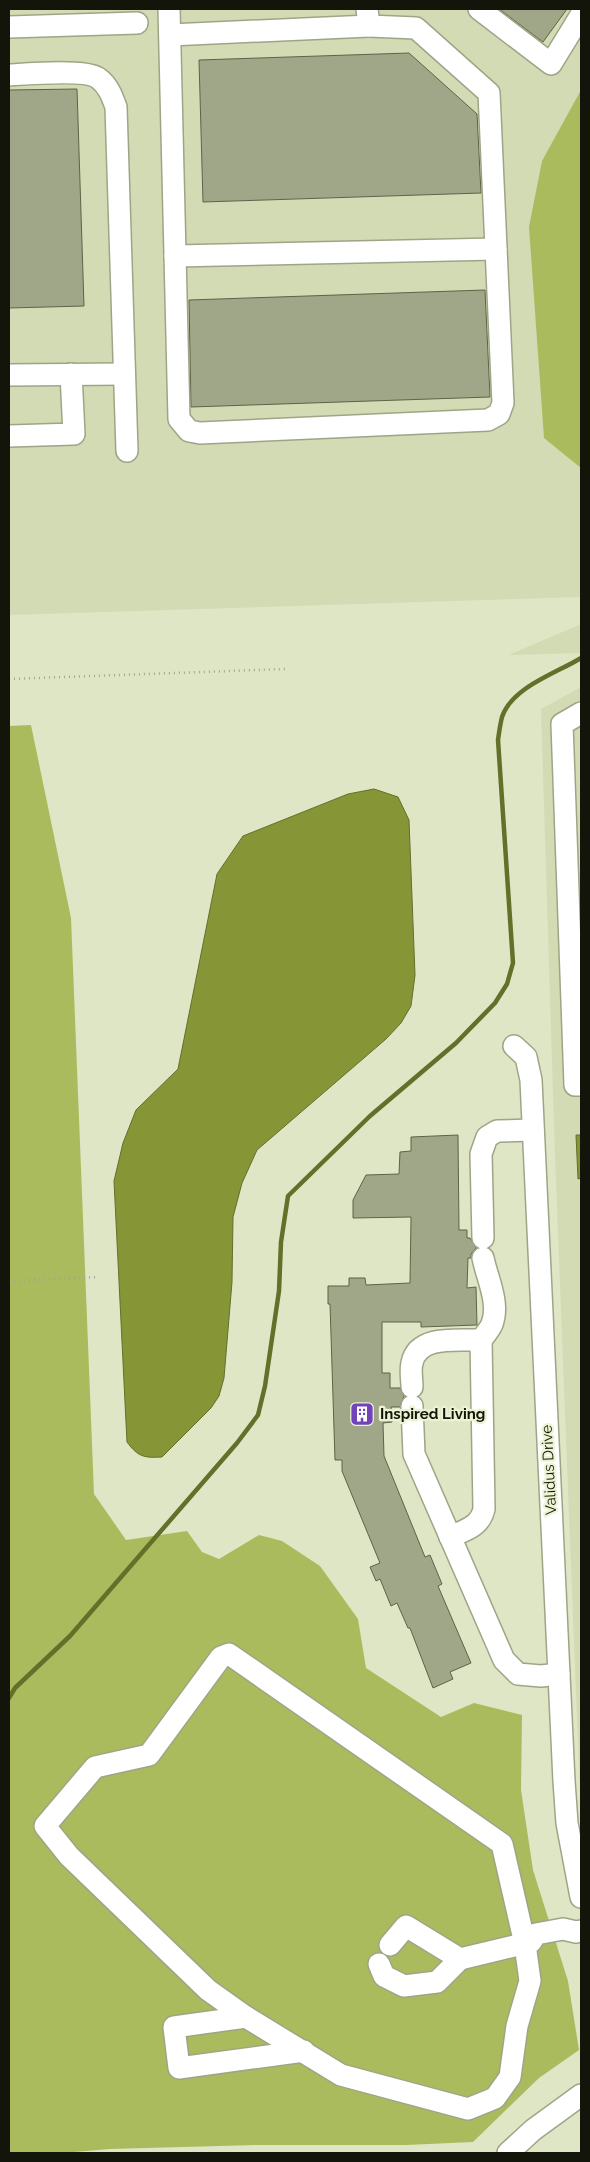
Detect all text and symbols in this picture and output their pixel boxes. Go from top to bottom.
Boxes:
building icon: Inspired Living [349,1401,375,1427]
place label: Inspired Living [380,1405,485,1423]
street label: Validus Drive [538,1424,560,1515]

